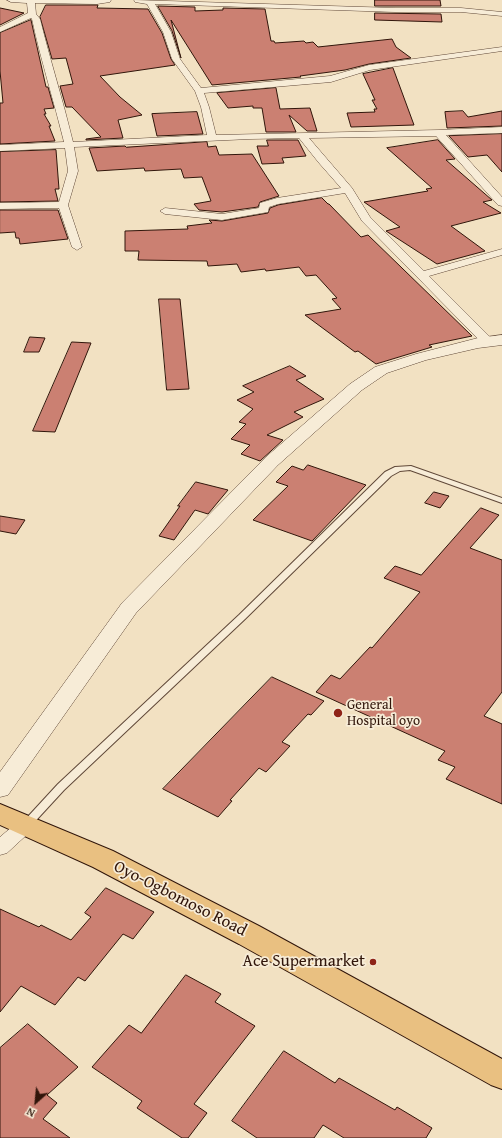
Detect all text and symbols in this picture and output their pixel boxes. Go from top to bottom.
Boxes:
place label: General Hospital oyo [347,697,420,730]
marker: General Hospital oyo [332,707,344,719]
street label: Oyo-Ogbomoso Road [110,857,250,941]
place label: Ace Supermarket [243,952,365,972]
marker: Ace Supermarket [368,957,378,967]
north arrow [16,1082,56,1122]
text: N [24,1104,37,1121]

